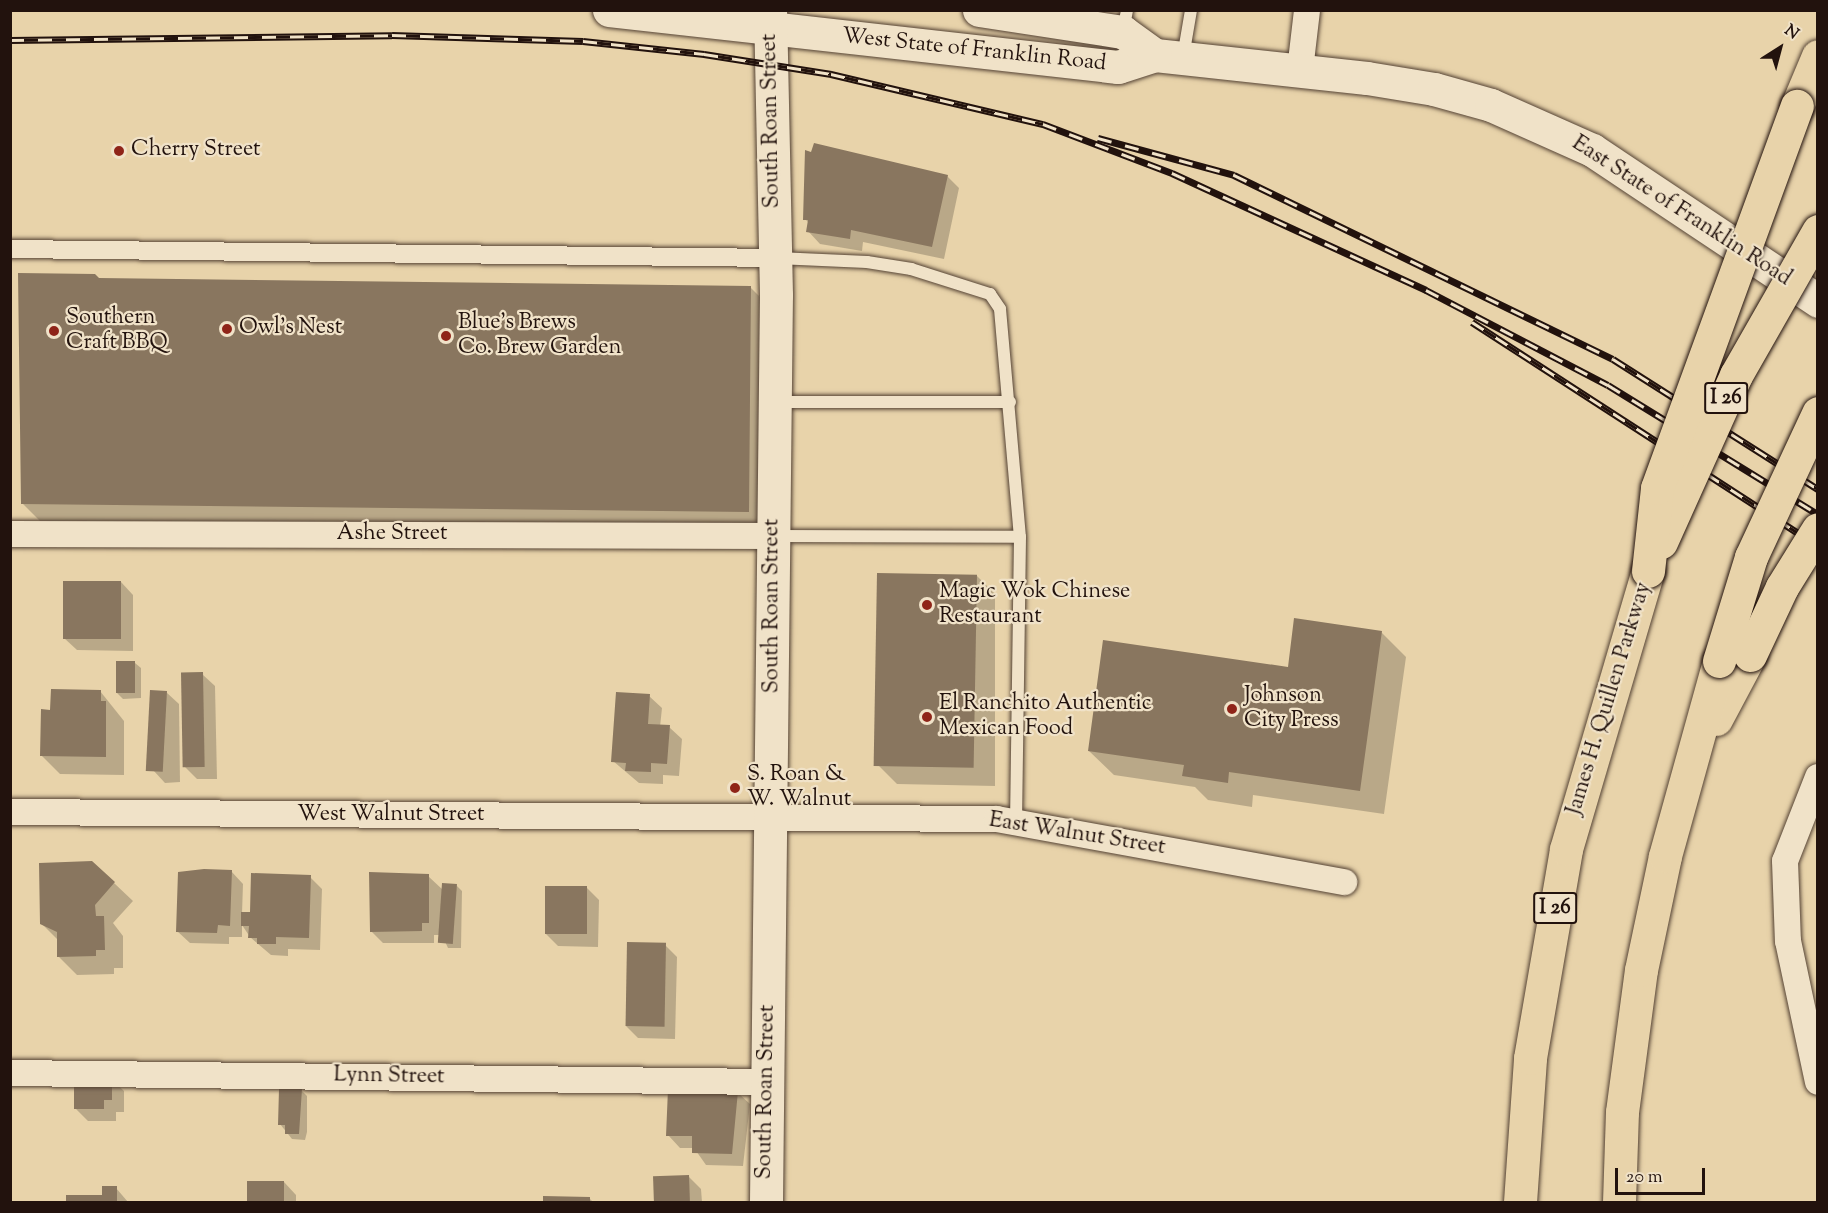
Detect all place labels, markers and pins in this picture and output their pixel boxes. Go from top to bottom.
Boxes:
place label: Cherry Street [131,138,261,164]
marker: Cherry Street [112,144,126,158]
place label: Southern Craft BBQ [66,305,168,356]
place label: Blue's Brews Co. Brew Garden [458,310,622,362]
place label: Owl's Nest [239,316,342,342]
marker: Owl's Nest [220,322,234,336]
marker: Southern Craft BBQ [47,324,61,338]
marker: Blue's Brews Co. Brew Garden [439,329,453,343]
place label: Magic Wok Chinese Restaurant [939,579,1130,630]
marker: Magic Wok Chinese Restaurant [920,598,934,612]
place label: Johnson City Press [1244,683,1339,734]
place label: El Ranchito Authentic Mexican Food [939,691,1152,742]
marker: Johnson City Press [1225,702,1239,716]
marker: El Ranchito Authentic Mexican Food [920,710,934,724]
place label: S. Roan & W. Walnut [747,762,851,813]
marker: S. Roan & W. Walnut [728,781,742,795]

